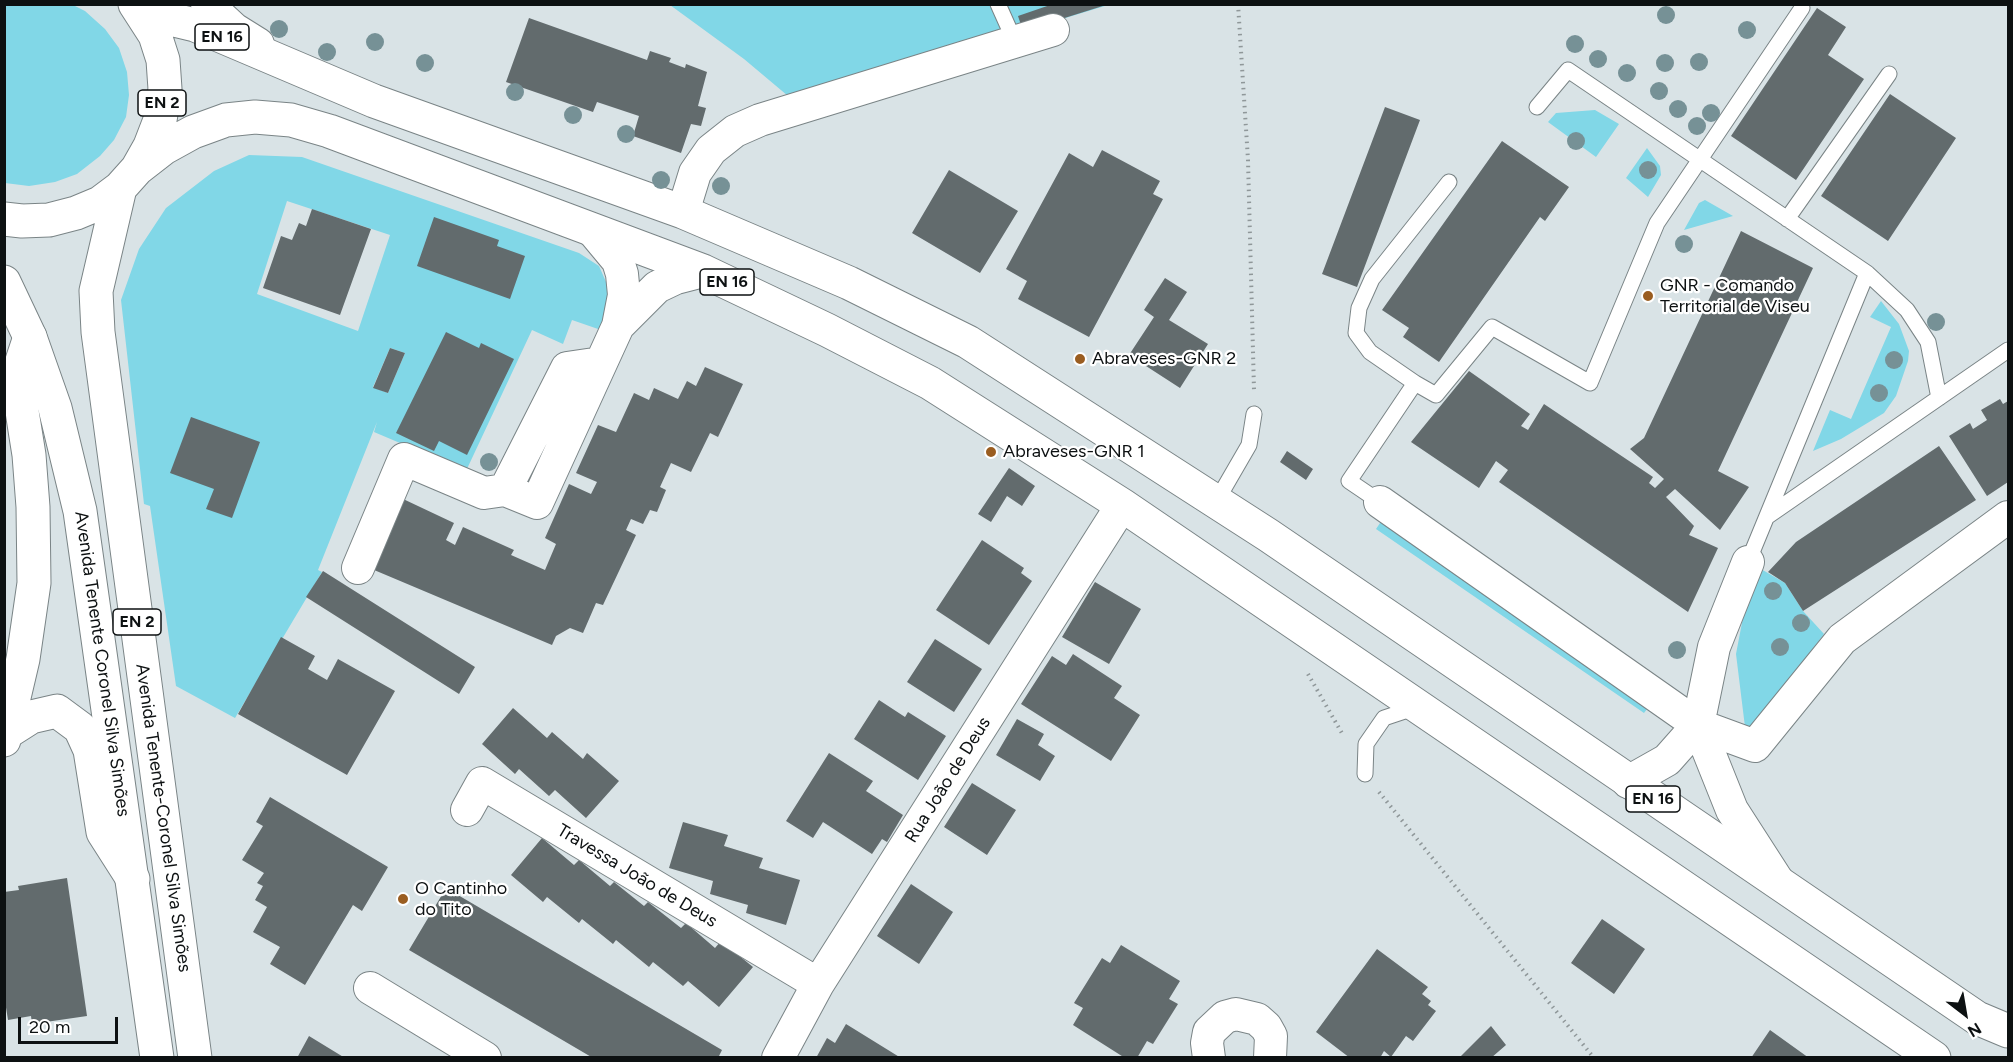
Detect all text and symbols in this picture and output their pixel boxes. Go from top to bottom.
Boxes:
road number: EN 16 [195,24,249,50]
road number: EN 2 [138,90,186,116]
road number: EN 16 [700,269,754,295]
place label: GNR - Comando Territorial de Viseu [1660,275,1810,318]
marker: GNR - Comando Territorial de Viseu [1641,289,1655,303]
place label: Abraveses-GNR 2 [1092,348,1236,370]
marker: Abraveses-GNR 2 [1073,352,1087,366]
place label: Abraveses-GNR 1 [1003,441,1145,463]
marker: Abraveses-GNR 1 [984,445,998,459]
street label: Avenida Tenente Coronel Silva Simões [70,510,134,818]
road number: EN 2 [113,609,161,635]
street label: Avenida Tenente-Coronel Silva Simões [131,662,195,974]
street label: Rua João de Deus [901,713,995,847]
road number: EN 16 [1626,786,1680,812]
street label: Travessa João de Deus [553,820,721,932]
place label: O Cantinho do Tito [415,878,507,920]
marker: O Cantinho do Tito [396,892,410,906]
north arrow [1935,984,1995,1044]
scale bar [21,1005,122,1043]
text: 20 m [29,1016,70,1038]
text: N [1964,1019,1985,1041]

